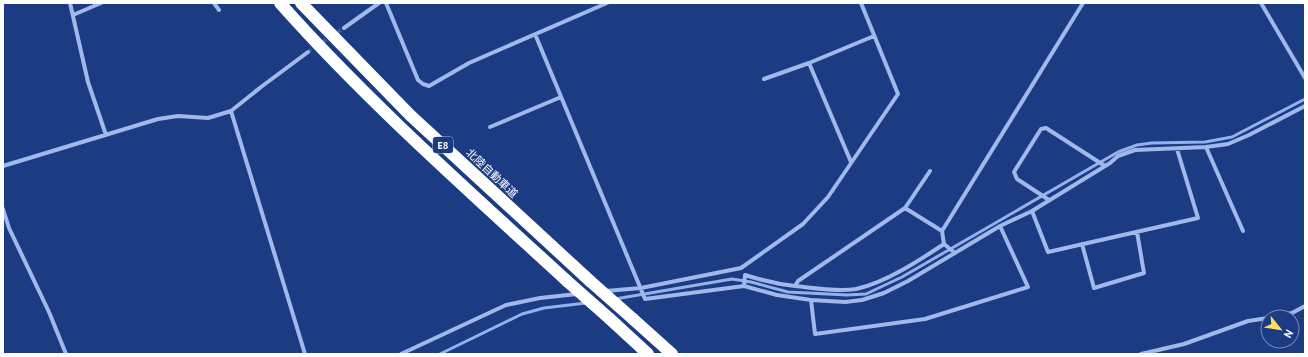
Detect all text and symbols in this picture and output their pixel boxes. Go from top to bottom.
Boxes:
road number: E8 [433,137,453,153]
street label: 北陸自動車道 [463,145,521,201]
north arrow [1260,309,1300,349]
text: N [1281,327,1297,341]

